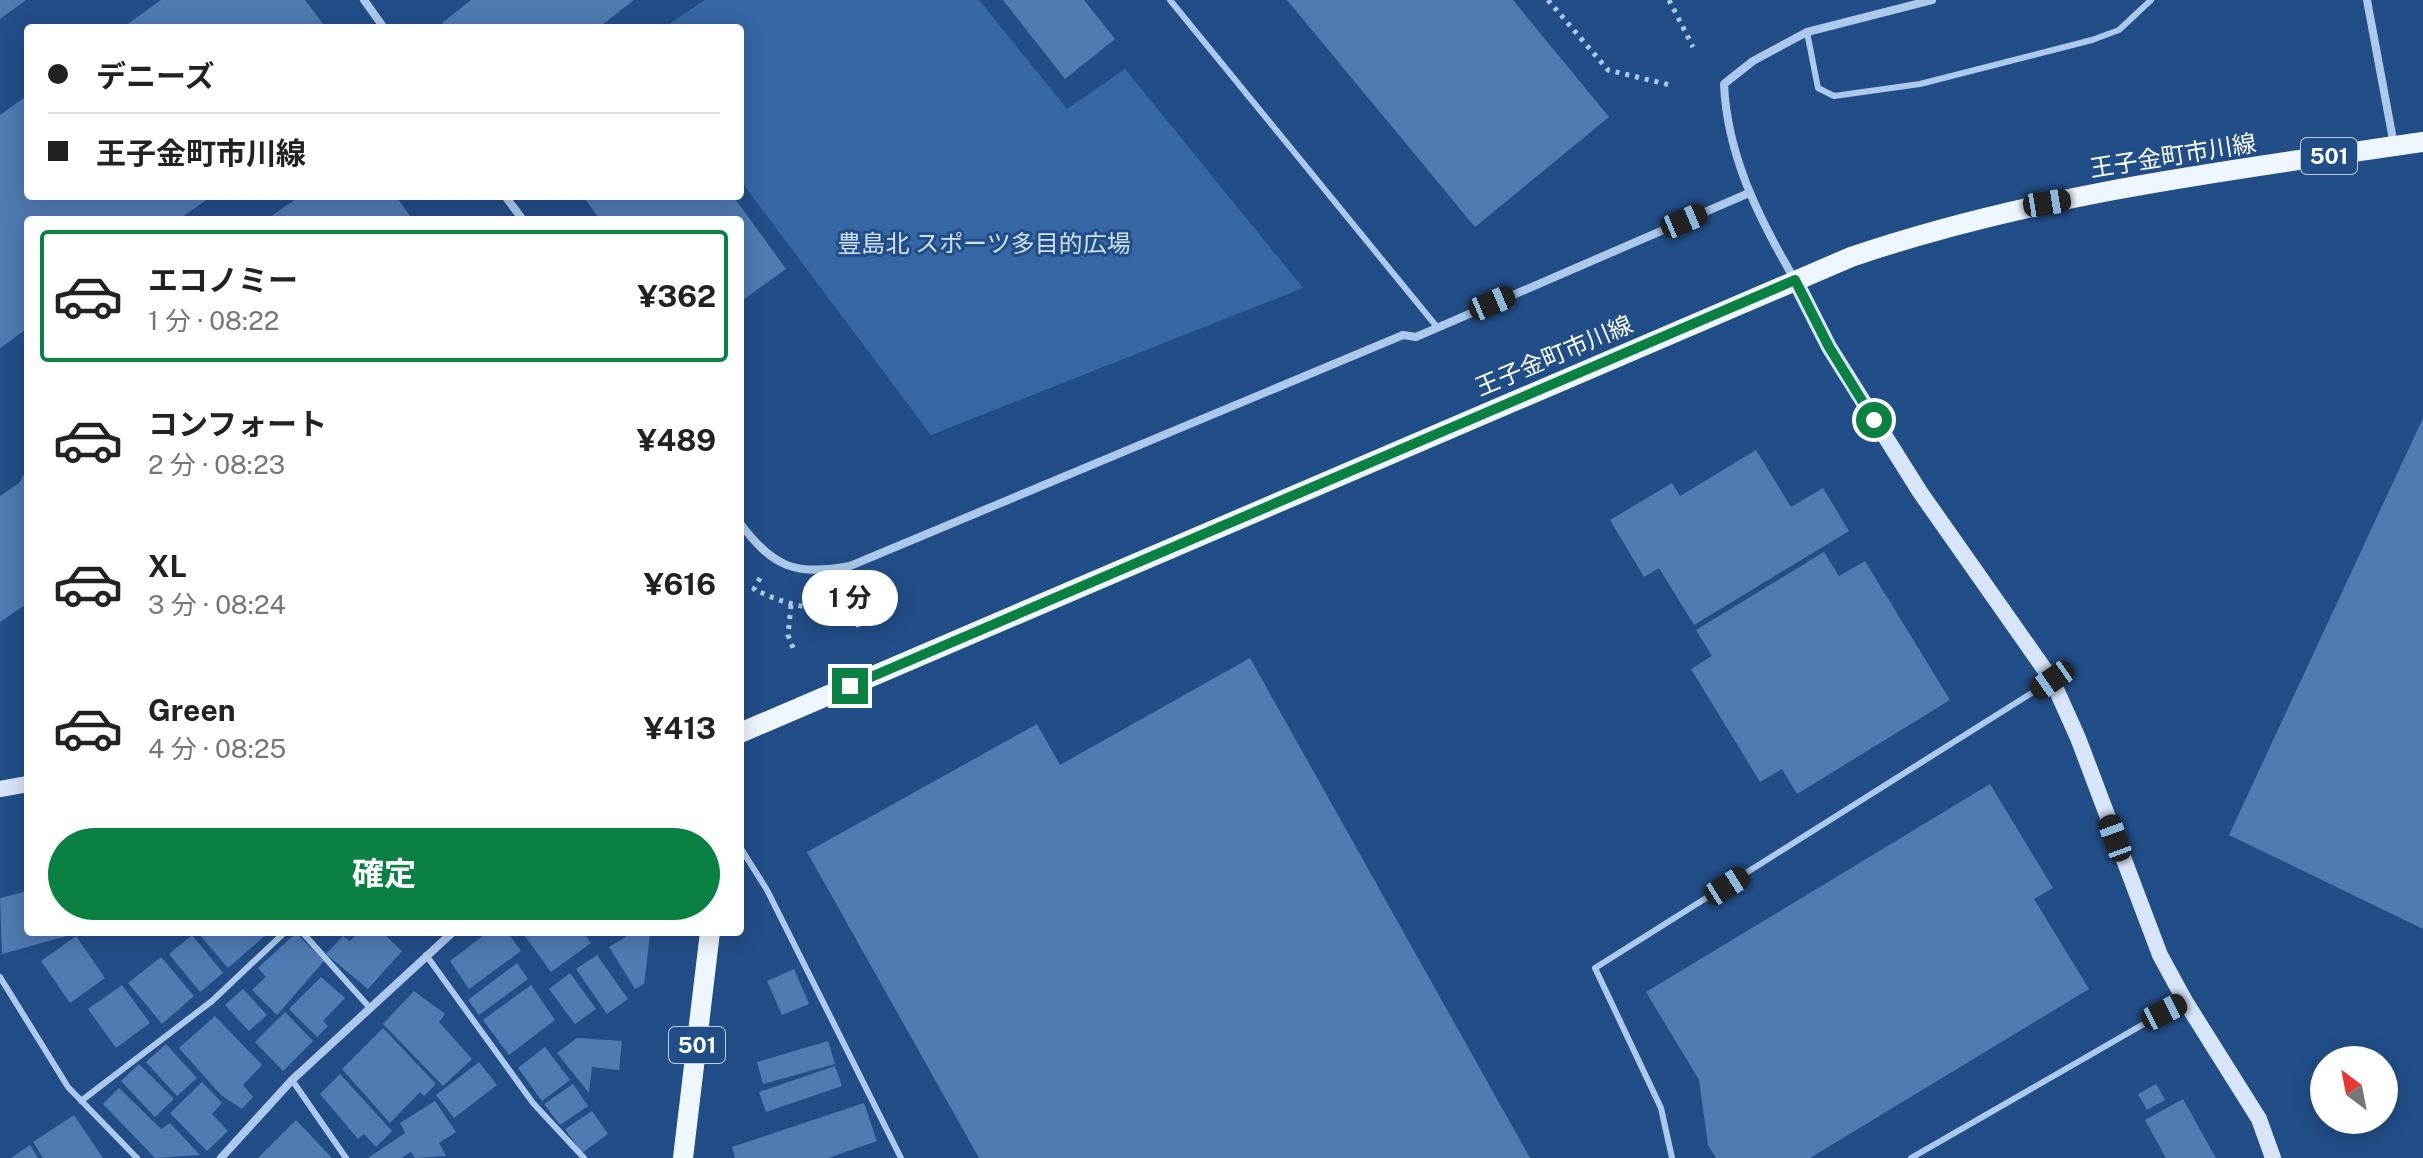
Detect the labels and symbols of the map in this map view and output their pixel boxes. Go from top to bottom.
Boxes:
street label: 王子金町市川線 [2088,128,2258,182]
road number: 501 [2301,138,2357,174]
car [2021,187,2073,219]
car [1657,201,1711,241]
park label: 豊島北 スポーツ多目的広場 [837,229,1131,257]
car [1465,283,1519,323]
street label: 王子金町市川線 [1471,309,1636,401]
route start [1856,402,1892,438]
callout: 1 分 [802,570,898,626]
car [2025,656,2079,704]
route end [832,668,868,704]
car [2096,811,2134,865]
car [1700,863,1754,909]
car [2137,990,2191,1034]
road number: 501 [669,1027,725,1063]
north arrow [2310,1046,2398,1134]

